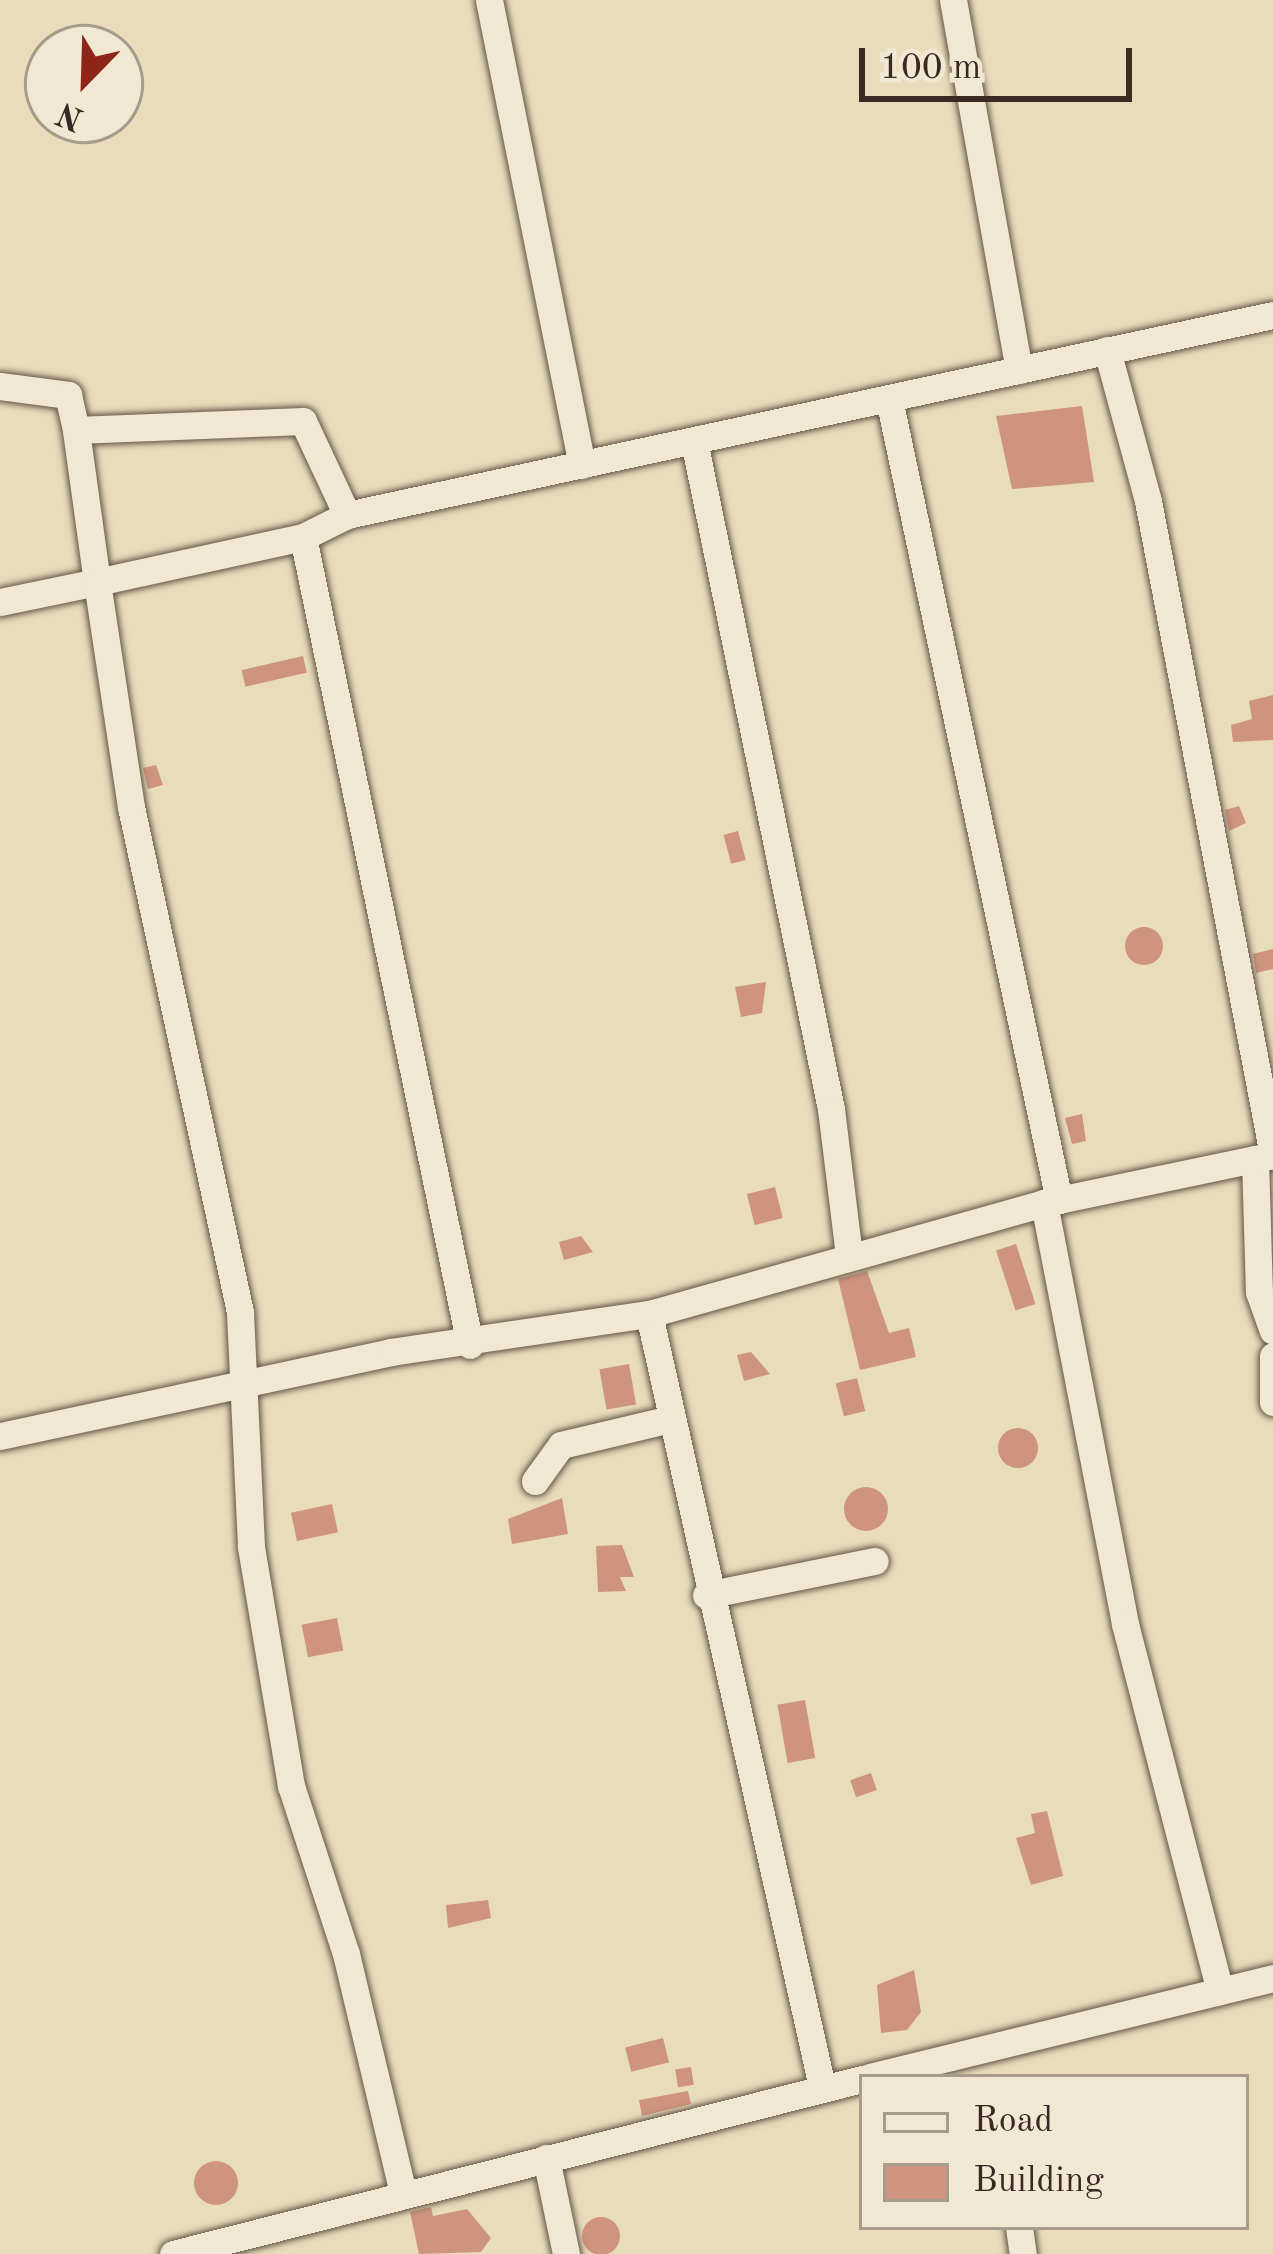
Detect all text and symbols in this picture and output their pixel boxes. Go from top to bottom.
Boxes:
north arrow [24,24,144,144]
scale bar [865,24,1138,98]
text: 100 m [880,51,981,87]
text: N [53,95,89,135]
legend [859,2074,1249,2230]
text: Road [973,2104,1053,2140]
text: Building [973,2164,1104,2200]

